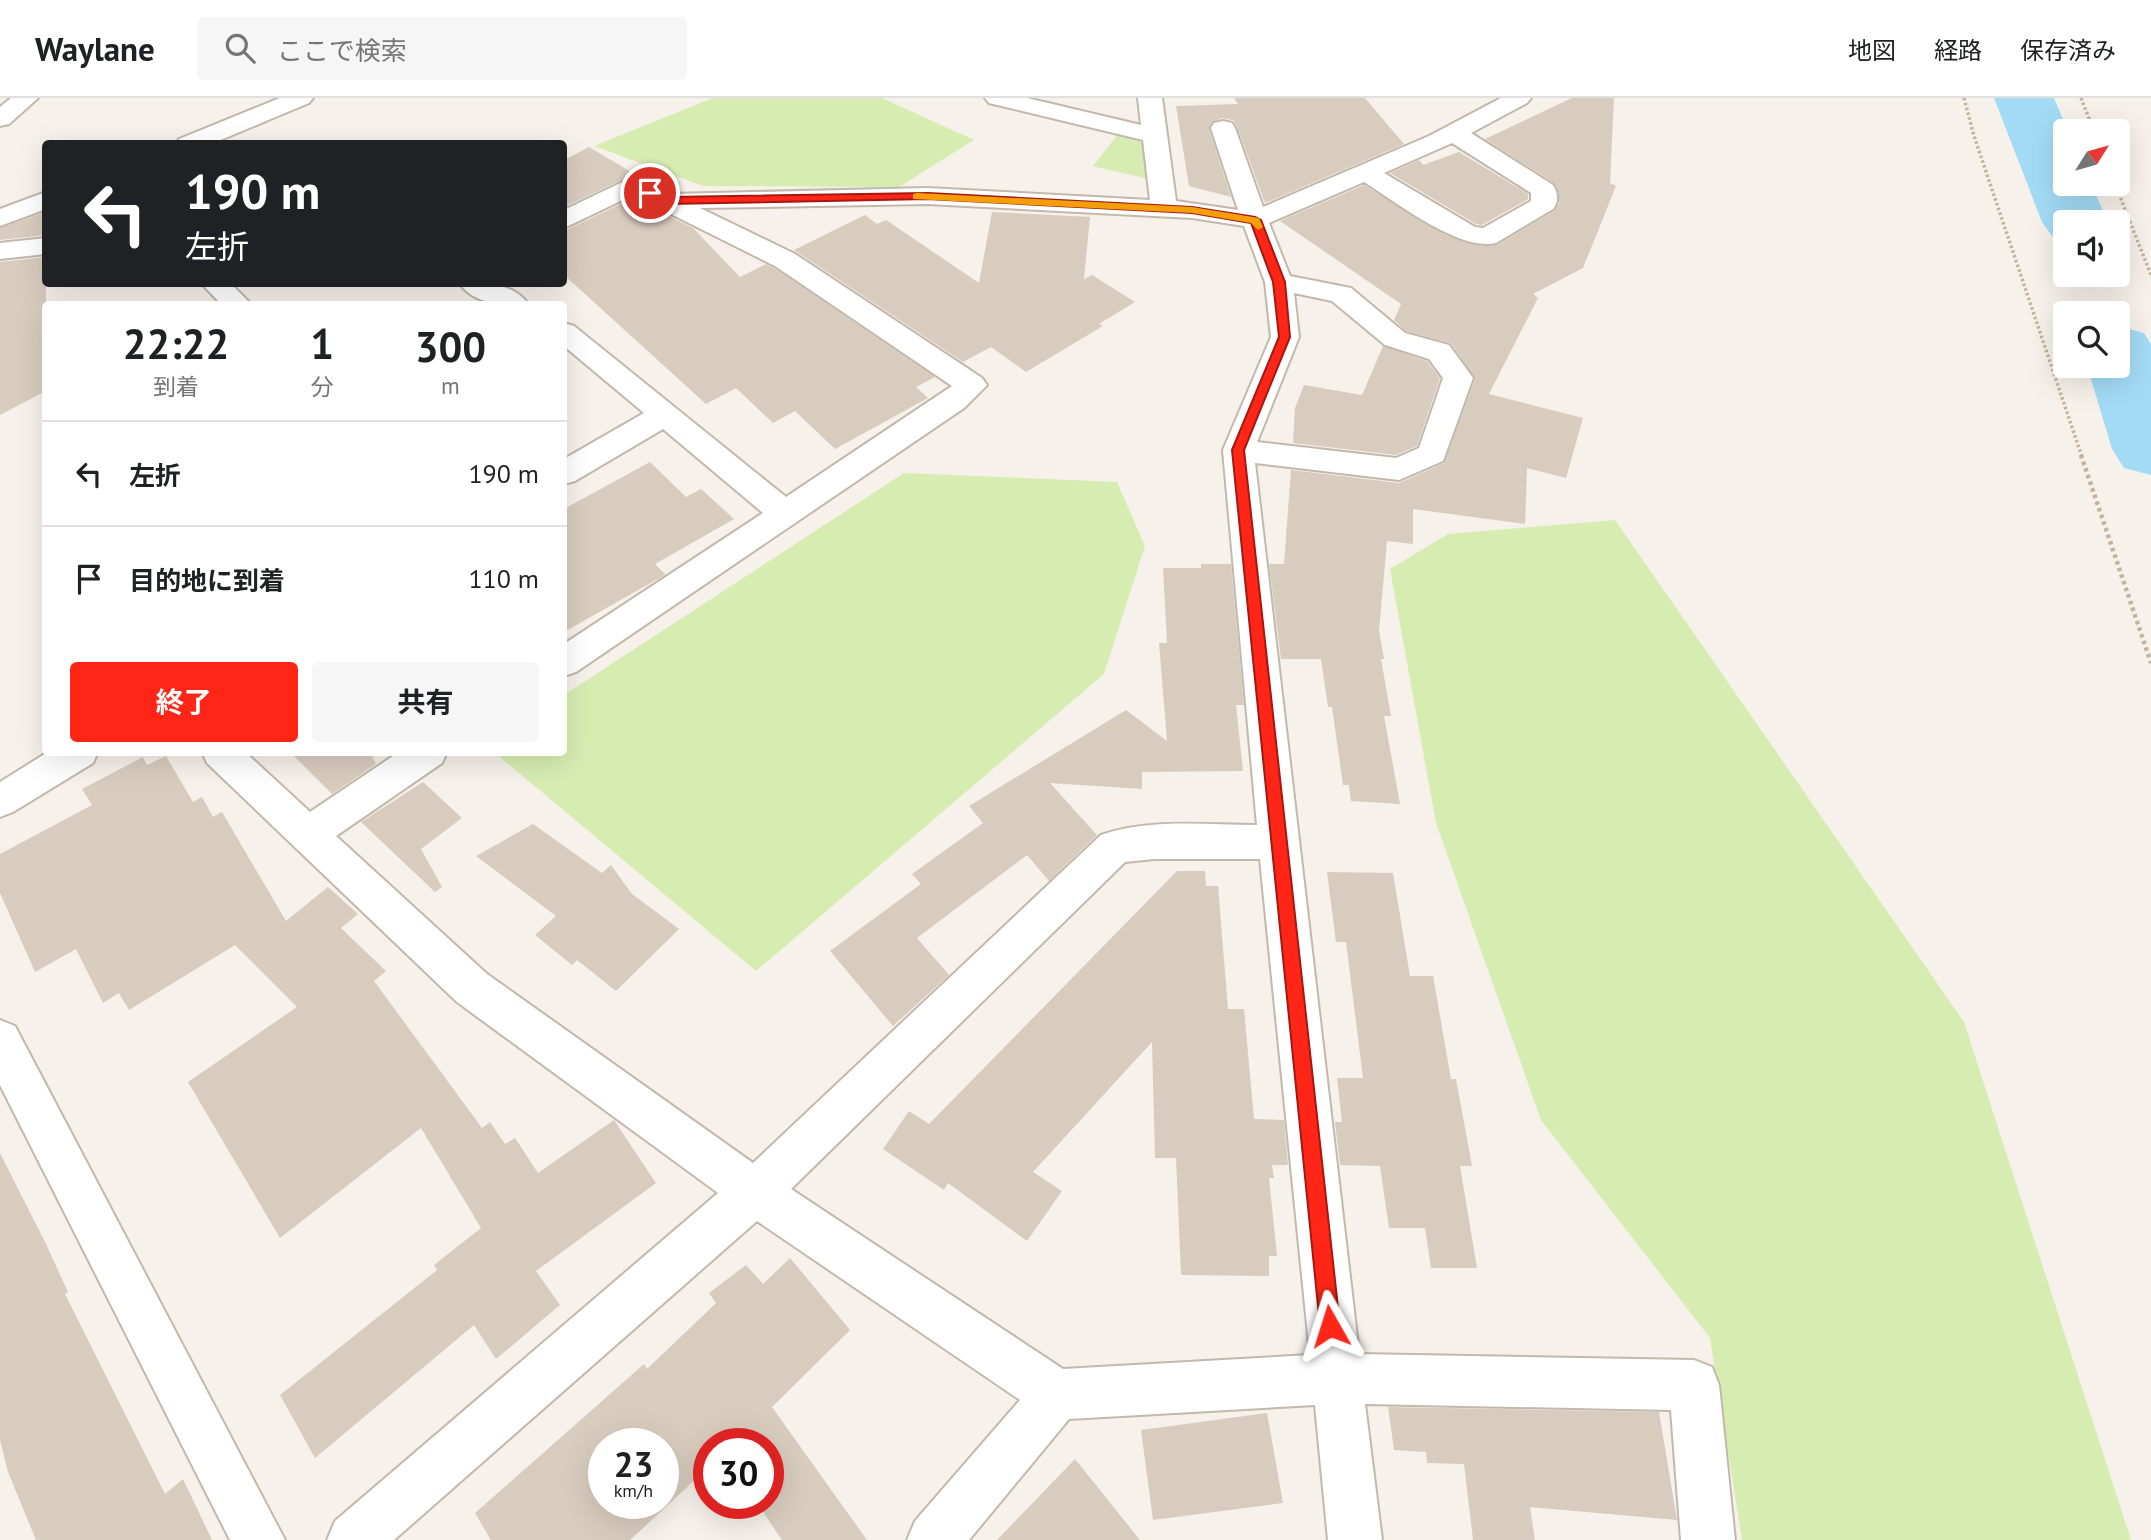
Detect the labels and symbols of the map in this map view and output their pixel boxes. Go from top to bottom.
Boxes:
north arrow [2053,119,2130,196]
pin [620,163,680,223]
position arrow [1293,1289,1367,1363]
speed limit sign: 30 [693,1428,784,1519]

